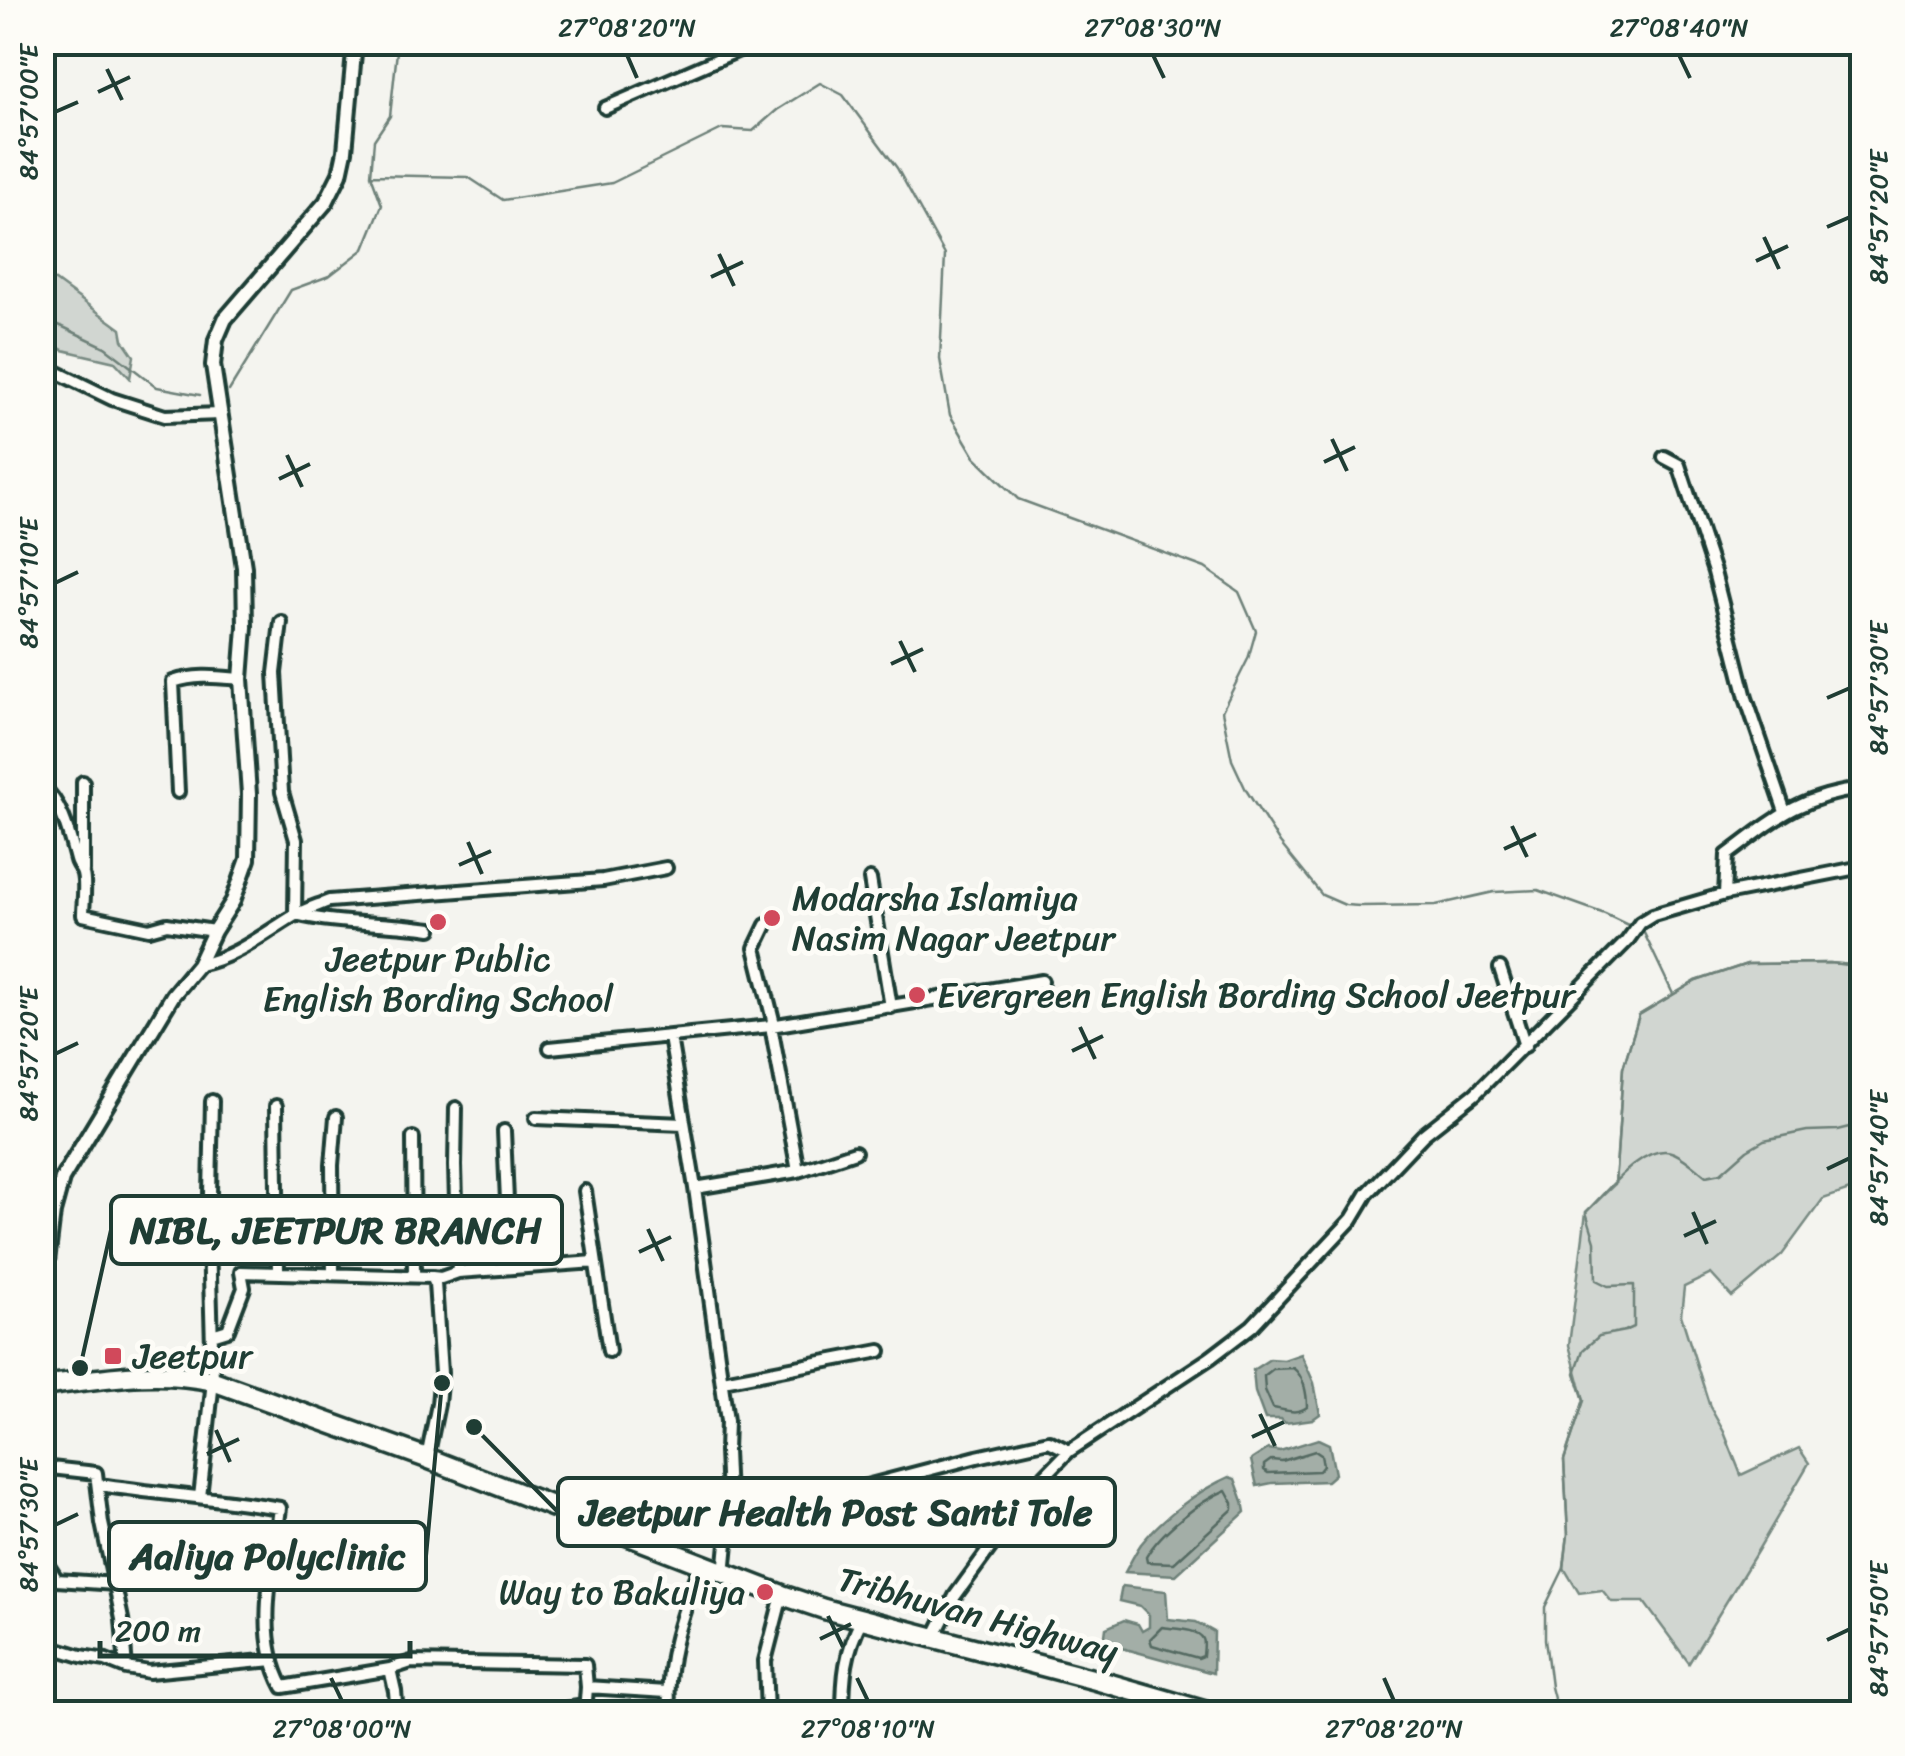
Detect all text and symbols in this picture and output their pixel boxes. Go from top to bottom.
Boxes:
text: 27°08'20"N [558,5,696,50]
text: 27°08'30"N [1085,5,1222,50]
text: 27°08'40"N [1610,5,1749,50]
text: 84°57'00"E [6,42,51,180]
text: 84°57'20"E [1856,148,1901,284]
text: 84°57'10"E [6,515,51,649]
text: 84°57'30"E [1856,619,1901,755]
place label: Modarsha Islamiya Nasim Nagar Jeetpur [792,867,1117,969]
marker: Modarsha Islamiya Nasim Nagar Jeetpur [761,907,783,929]
marker: Jeetpur Public English Bording School [427,911,449,933]
place label: Jeetpur Public English Bording School [263,928,614,1030]
place label: Evergreen English Bording School Jeetpur [937,964,1577,1026]
marker: Evergreen English Bording School Jeetpur [906,984,928,1006]
text: 84°57'20"E [6,985,51,1121]
text: 84°57'40"E [1856,1088,1901,1226]
callout: NIBL, JEETPUR BRANCH [111,1196,562,1264]
text: NIBL, JEETPUR BRANCH [129,1197,542,1264]
place label: Jeetpur [132,1325,254,1387]
marker: Jeetpur [102,1345,124,1367]
text: 84°57'30"E [6,1456,51,1592]
callout: Jeetpur Health Post Santi Tole [558,1478,1115,1546]
text: Jeetpur Health Post Santi Tole [577,1479,1093,1546]
callout: Aaliya Polyclinic [109,1522,426,1590]
text: Aaliya Polyclinic [127,1523,407,1590]
street label: Tribhuvan Highway [831,1548,1125,1682]
text: 84°57'50"E [1856,1559,1901,1697]
place label: Way to Bakuliya [499,1561,745,1623]
marker: Way to Bakuliya [754,1581,776,1603]
scale bar [100,1596,410,1658]
text: 200 m [115,1604,201,1658]
text: 27°08'00"N [273,1706,412,1751]
text: 27°08'10"N [801,1706,936,1751]
text: 27°08'20"N [1325,1706,1463,1751]

